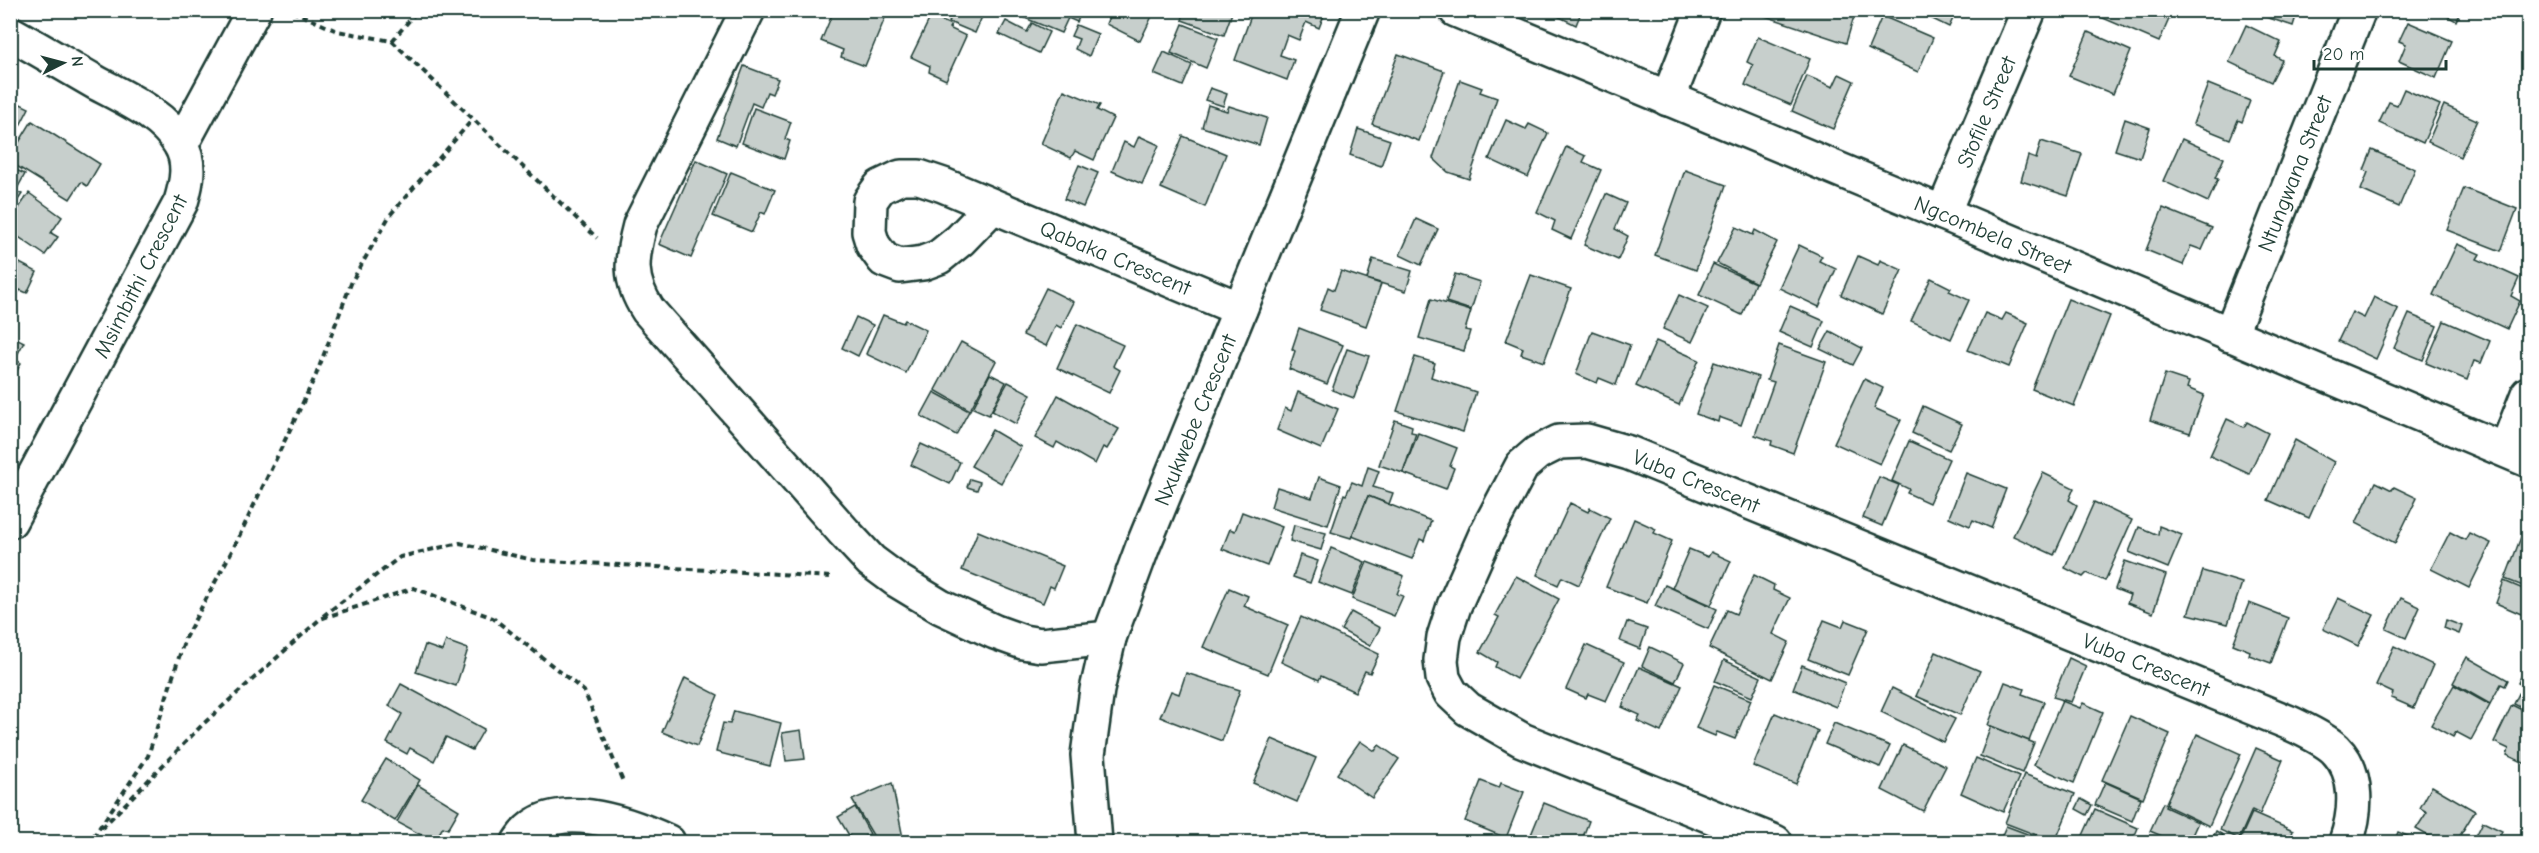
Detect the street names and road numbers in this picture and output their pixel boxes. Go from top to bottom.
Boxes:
street label: Stofile Street [1952,52,2022,172]
street label: Ntungwana Street [2252,91,2338,256]
street label: Msimbithi Crescent [88,190,194,363]
street label: Ngcombela Street [1910,191,2076,280]
street label: Qabaka Crescent [1036,215,1195,301]
street label: Nxukwebe Crescent [1149,330,1243,509]
street label: Vuba Crescent [1629,444,1764,519]
street label: Vuba Crescent [2079,628,2214,703]

